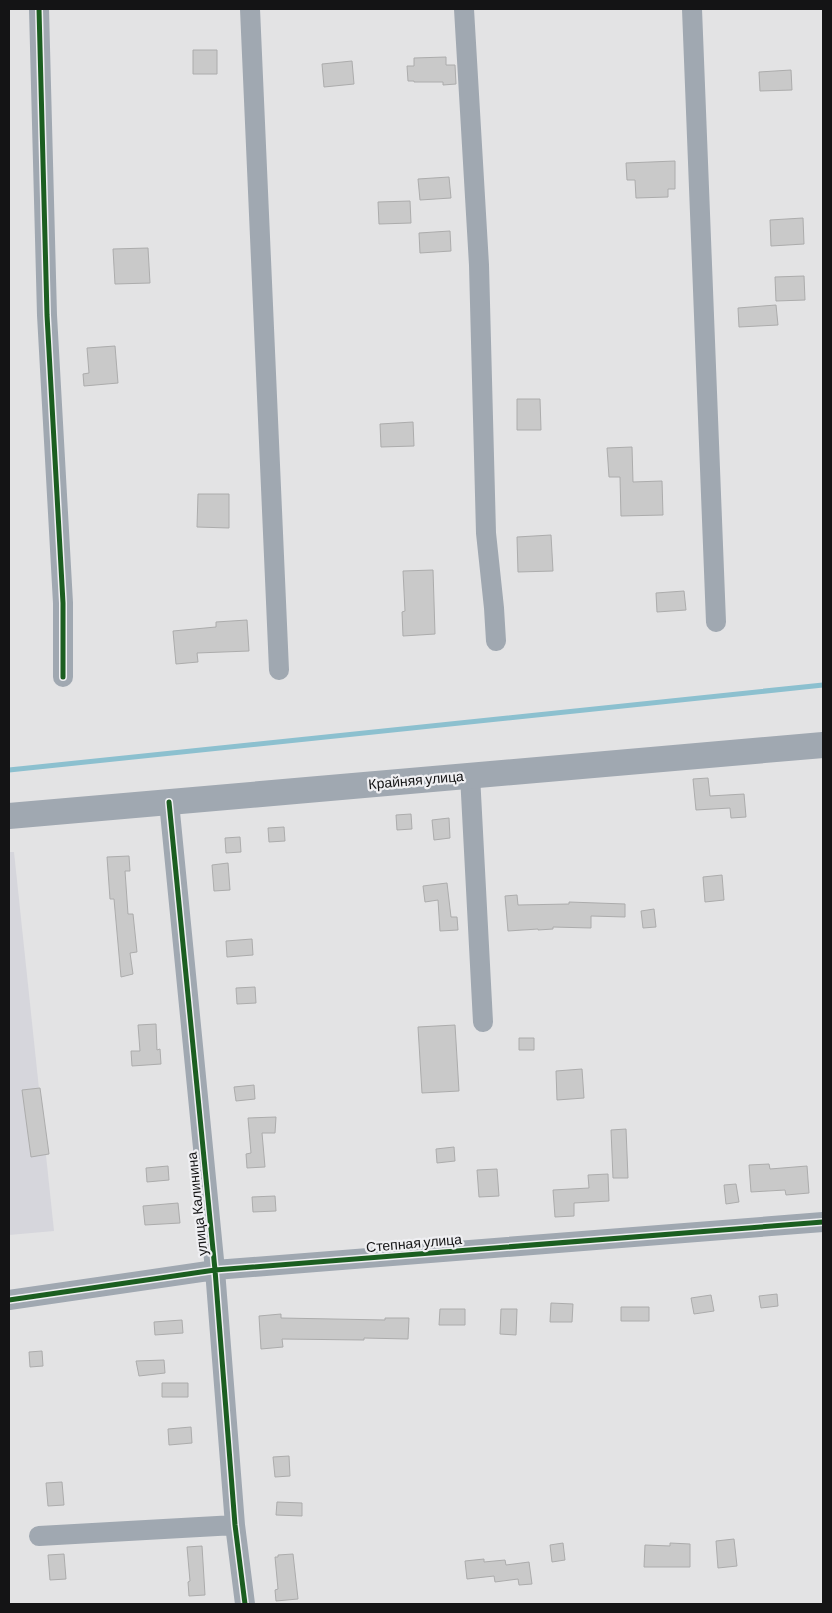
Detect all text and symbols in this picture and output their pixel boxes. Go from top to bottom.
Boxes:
street label: Крайняя улица [368,767,465,792]
street label: улица Калинина [183,1151,210,1257]
street label: Степная улица [365,1230,463,1255]

